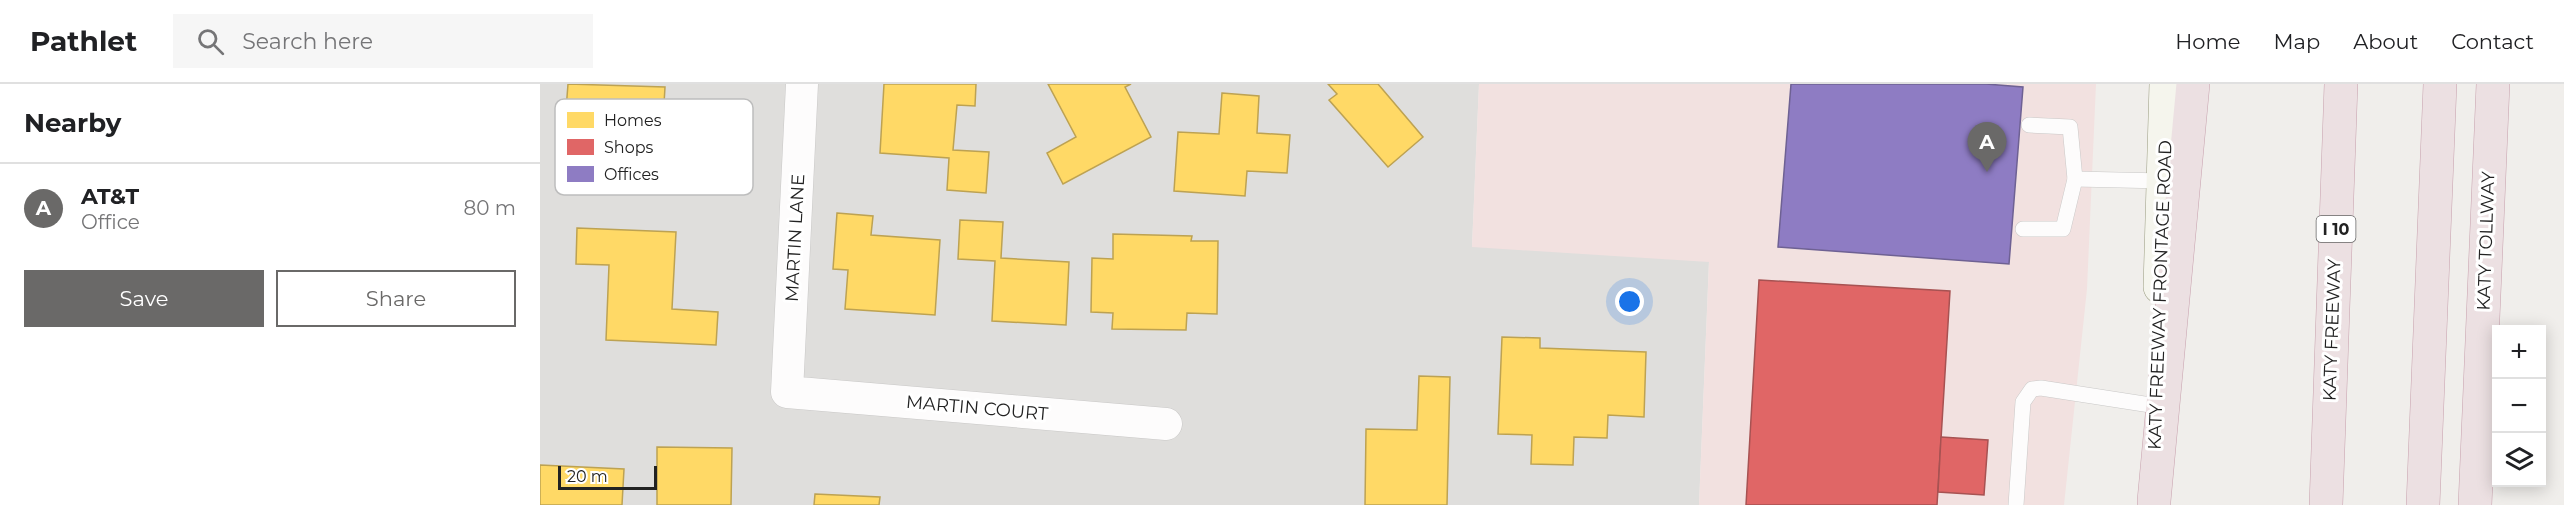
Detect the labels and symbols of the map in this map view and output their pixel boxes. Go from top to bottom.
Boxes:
legend [555,99,753,195]
text: Homes [604,111,662,130]
pin: A [1968,122,2006,172]
text: Shops [604,138,654,157]
street label: KATY FREEWAY FRONTAGE ROAD [2144,140,2176,450]
text: Offices [604,165,659,184]
street label: KATY TOLLWAY [2473,170,2499,311]
street label: MARTIN LANE [781,173,809,303]
road number: I 10 [2316,216,2356,242]
street label: KATY FREEWAY [2319,258,2345,401]
your location [1615,287,1644,316]
street label: MARTIN COURT [905,391,1050,425]
scale bar [558,463,657,490]

